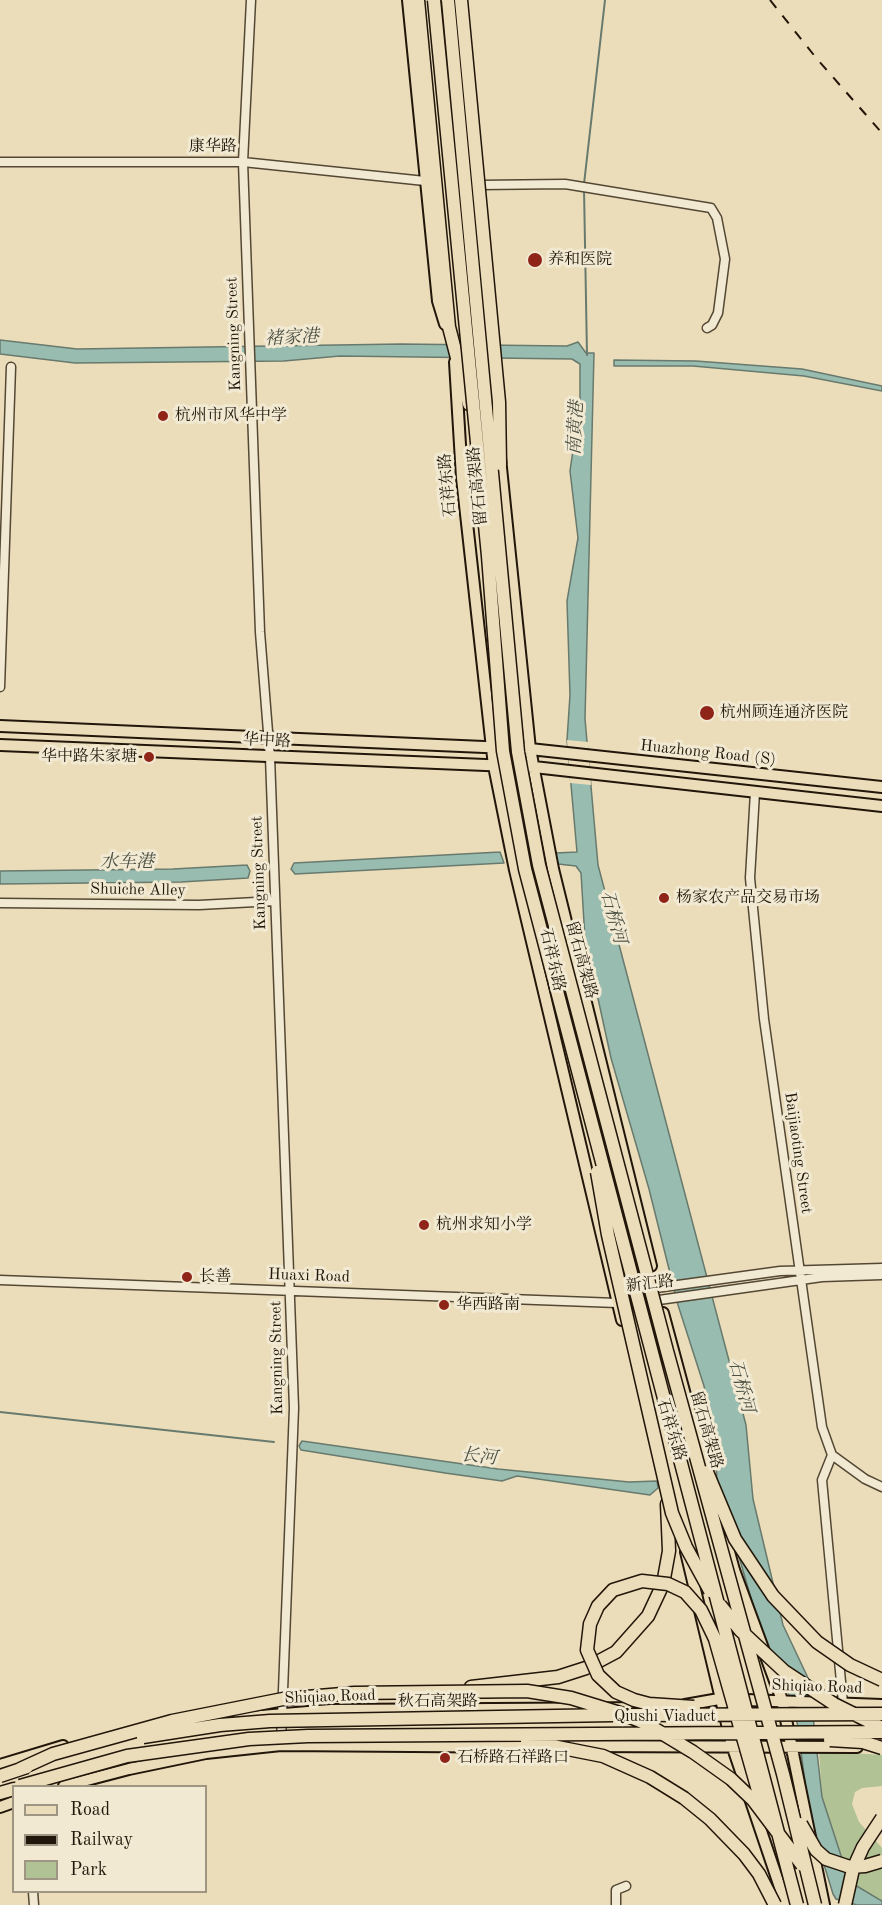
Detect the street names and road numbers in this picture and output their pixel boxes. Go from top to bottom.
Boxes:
street label: 康华路 [189,137,237,157]
street label: Kangning Street [222,276,246,392]
street label: 留石高架路 [464,445,492,527]
street label: 石祥东路 [436,452,460,518]
street label: 华中路 [243,730,291,752]
street label: Huazhong Road (S) [639,736,777,770]
street label: Kangning Street [247,815,271,931]
street label: Shuiche Alley [90,880,186,900]
street label: 留石高架路 [561,919,601,1001]
street label: 石祥东路 [535,927,569,993]
street label: Baijiaoting Street [780,1091,816,1215]
street label: Huaxi Road [268,1265,350,1287]
street label: 新汇路 [625,1272,675,1296]
street label: Kangning Street [266,1301,288,1415]
street label: 留石高架路 [686,1389,726,1471]
street label: 石祥东路 [652,1397,690,1463]
street label: Shiqiao Road [771,1676,863,1698]
street label: Shiqiao Road [284,1686,376,1708]
street label: 秋石高架路 [398,1692,478,1712]
street label: Qiushi Viaduct [614,1707,716,1727]

